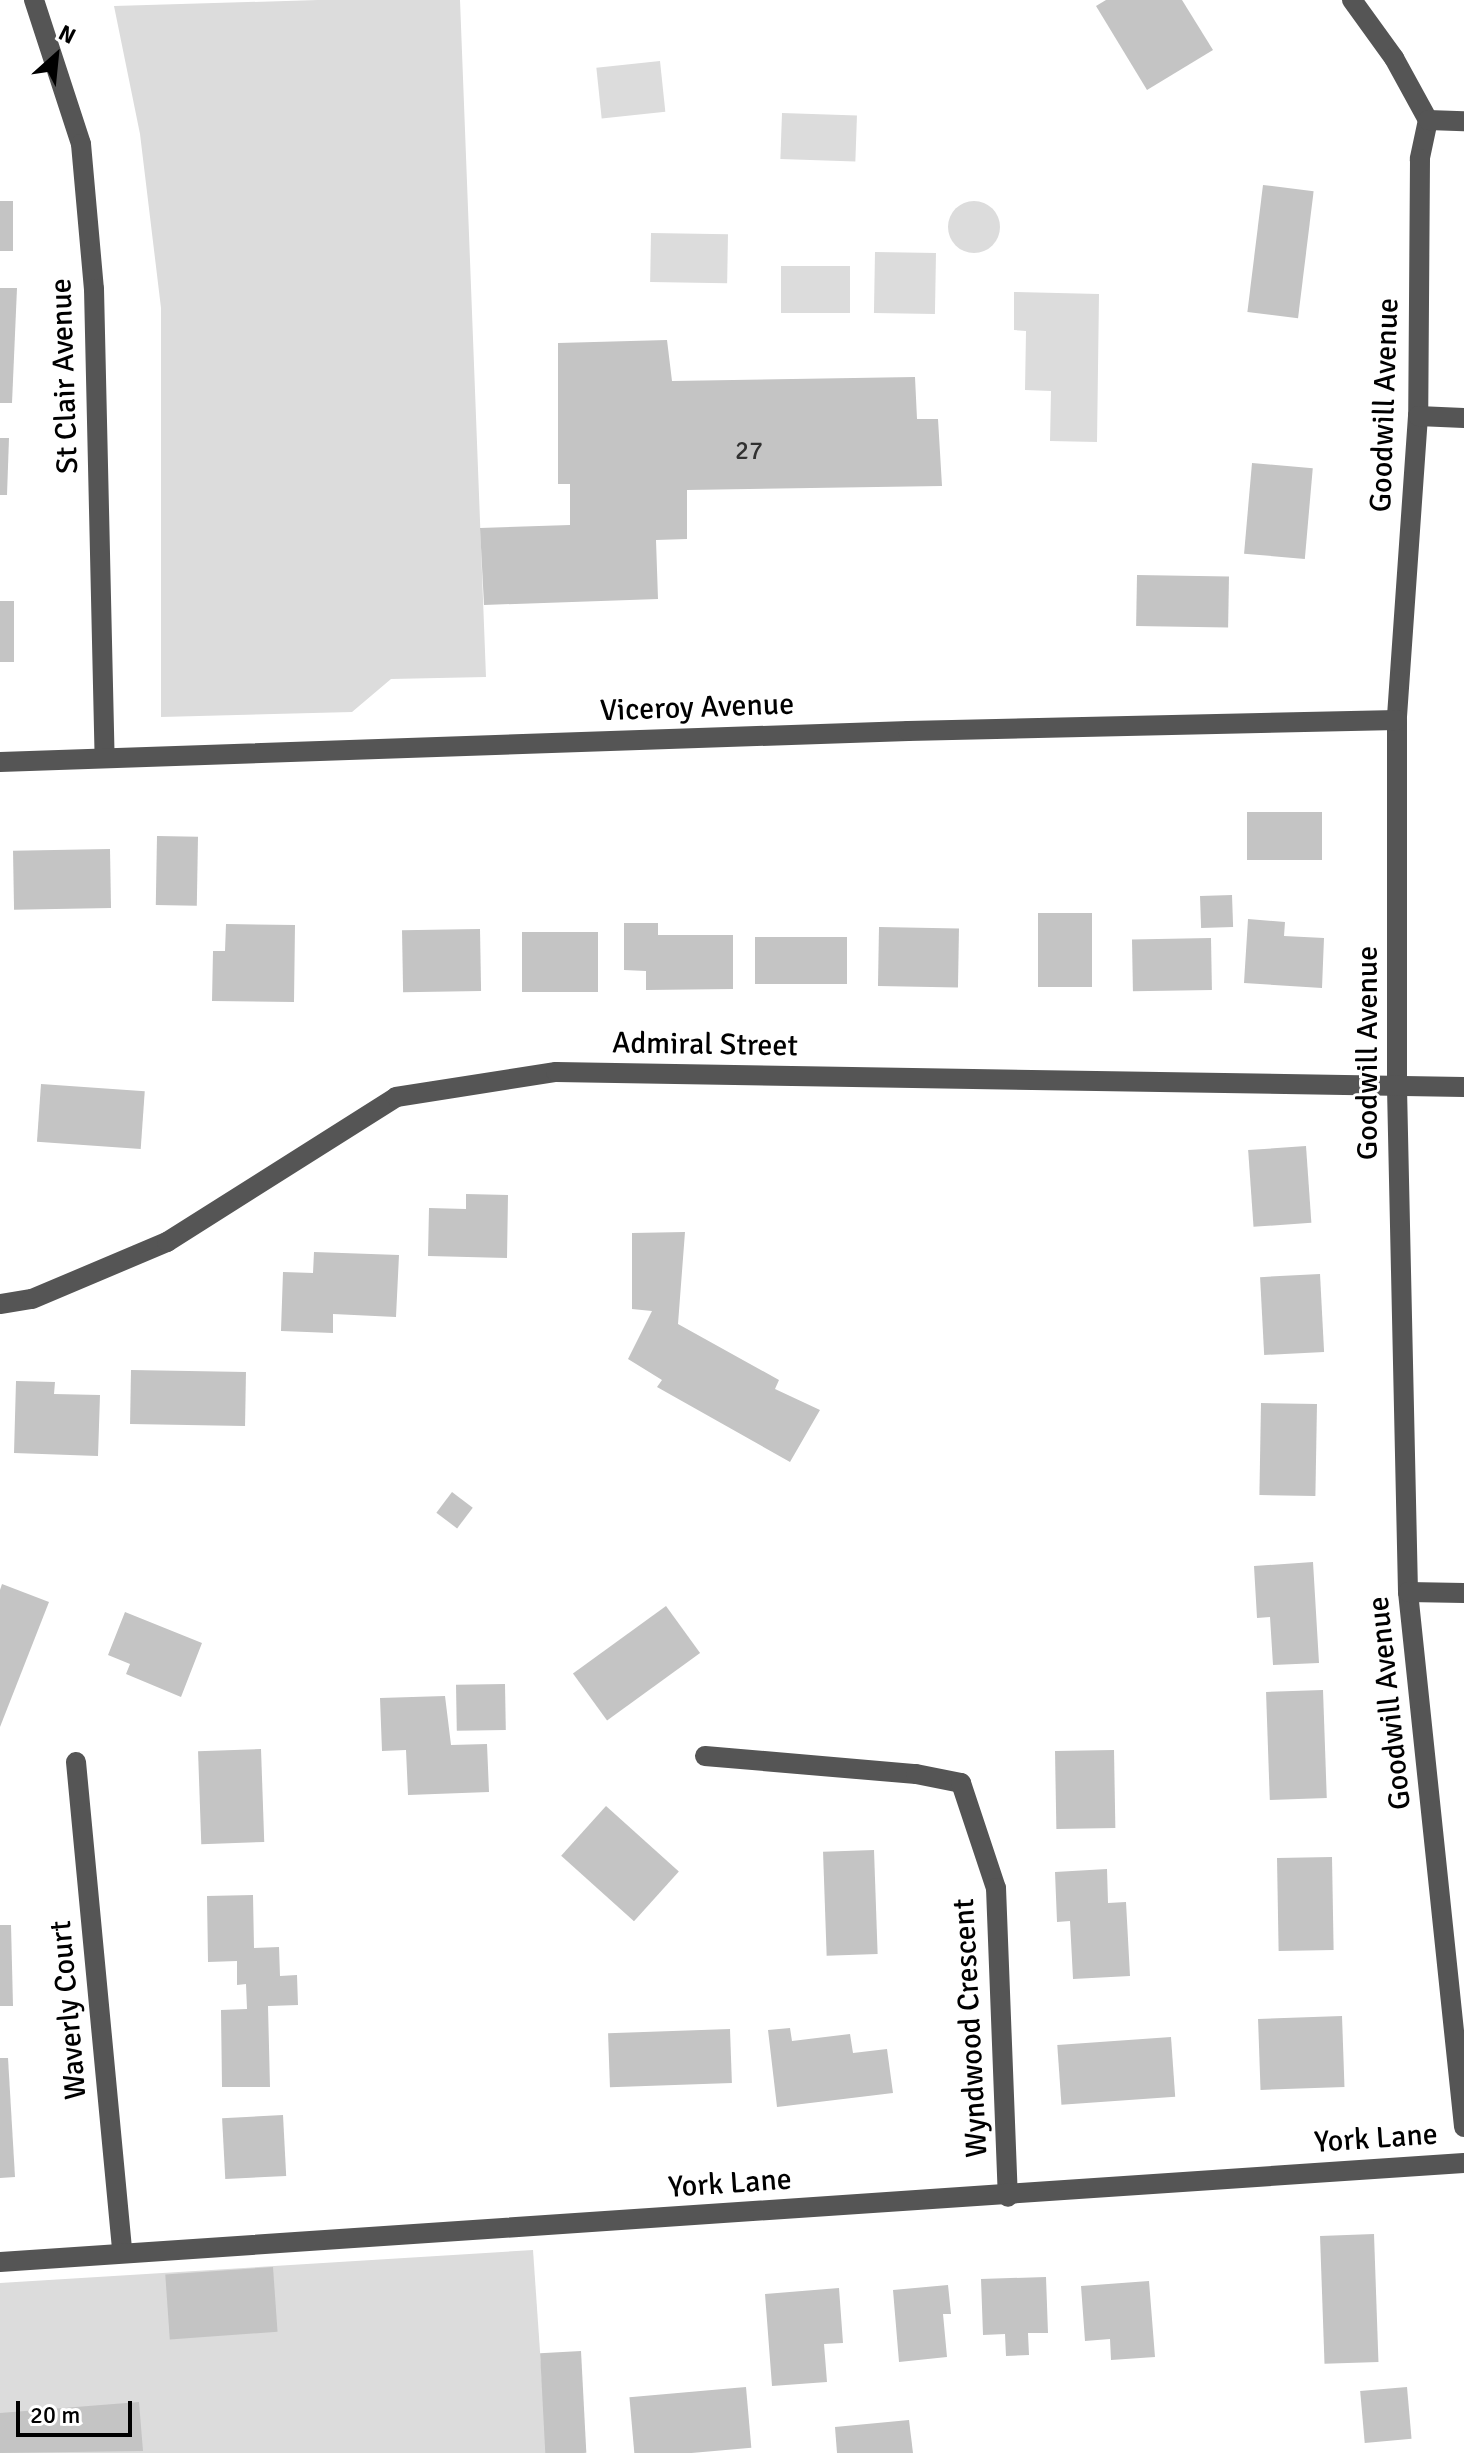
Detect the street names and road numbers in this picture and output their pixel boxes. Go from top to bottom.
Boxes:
street label: St Clair Avenue [44,278,86,474]
street label: Goodwill Avenue [1363,297,1407,513]
street label: Viceroy Avenue [599,687,795,729]
street label: Goodwill Avenue [1350,946,1386,1160]
street label: Admiral Street [612,1025,798,1065]
street label: Goodwill Avenue [1361,1595,1419,1811]
street label: Wyndwood Crescent [946,1898,996,2158]
street label: Waverly Court [43,1919,95,2101]
street label: York Lane [1313,2117,1439,2161]
street label: York Lane [667,2162,793,2206]

